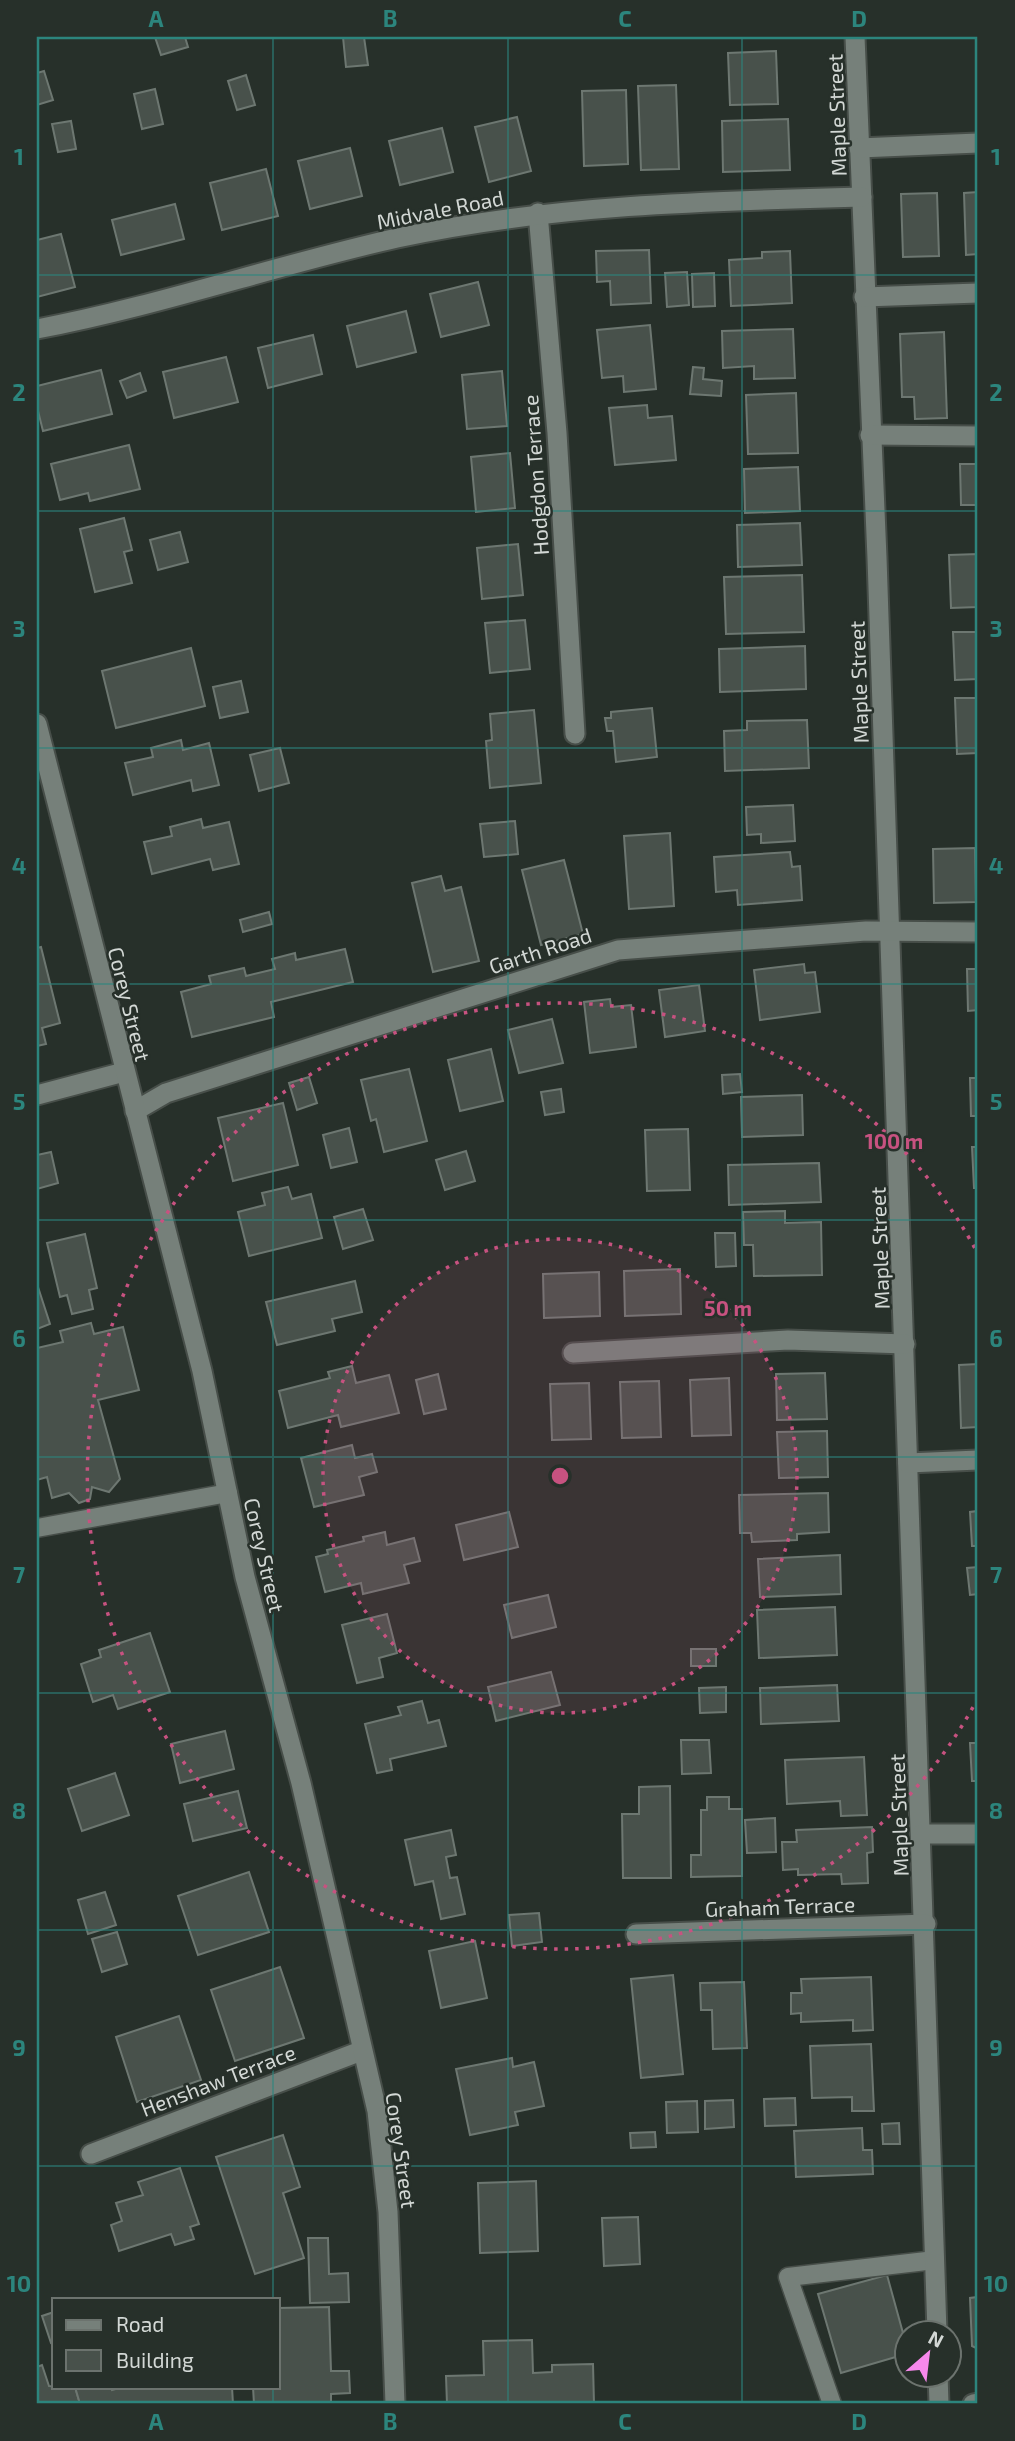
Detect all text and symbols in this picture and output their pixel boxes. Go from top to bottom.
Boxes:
text: A [148,4,164,32]
text: B [383,4,397,32]
text: C [618,4,632,32]
text: D [851,4,867,32]
street label: Maple Street [821,53,851,177]
text: 1 [14,142,24,170]
text: 1 [991,142,1001,170]
street label: Midvale Road [374,184,506,234]
text: 2 [12,378,26,406]
text: 2 [989,378,1003,406]
street label: Hodgdon Terrace [517,394,553,556]
text: 3 [12,614,26,642]
text: 3 [989,614,1003,642]
street label: Maple Street [843,620,873,744]
text: 4 [12,851,26,879]
text: 4 [989,851,1003,879]
street label: Garth Road [486,922,594,978]
street label: Corey Street [104,944,156,1064]
text: 5 [13,1087,25,1115]
text: 5 [990,1087,1002,1115]
text: 100 m [865,1128,923,1153]
street label: Maple Street [864,1186,894,1310]
text: 50 m [704,1295,752,1320]
text: 6 [12,1324,26,1352]
text: 6 [989,1324,1003,1352]
centre of rings [548,1464,572,1488]
street label: Corey Street [240,1495,290,1615]
text: 7 [13,1560,25,1588]
text: 7 [990,1560,1002,1588]
street label: Maple Street [883,1753,913,1877]
text: 8 [12,1796,26,1824]
text: 8 [989,1796,1003,1824]
street label: Graham Terrace [704,1891,856,1921]
text: 9 [12,2033,26,2061]
text: 9 [989,2033,1003,2061]
street label: Henshaw Terrace [137,2039,299,2121]
street label: Corey Street [381,2090,423,2210]
text: 10 [7,2269,31,2297]
text: 10 [984,2269,1008,2297]
legend [52,2298,280,2388]
text: Road [116,2311,164,2336]
north arrow [892,2318,962,2388]
text: N [925,2325,948,2352]
text: Building [116,2347,194,2372]
text: A [148,2407,164,2435]
text: B [383,2407,397,2435]
text: C [618,2407,632,2435]
text: D [851,2407,867,2435]

